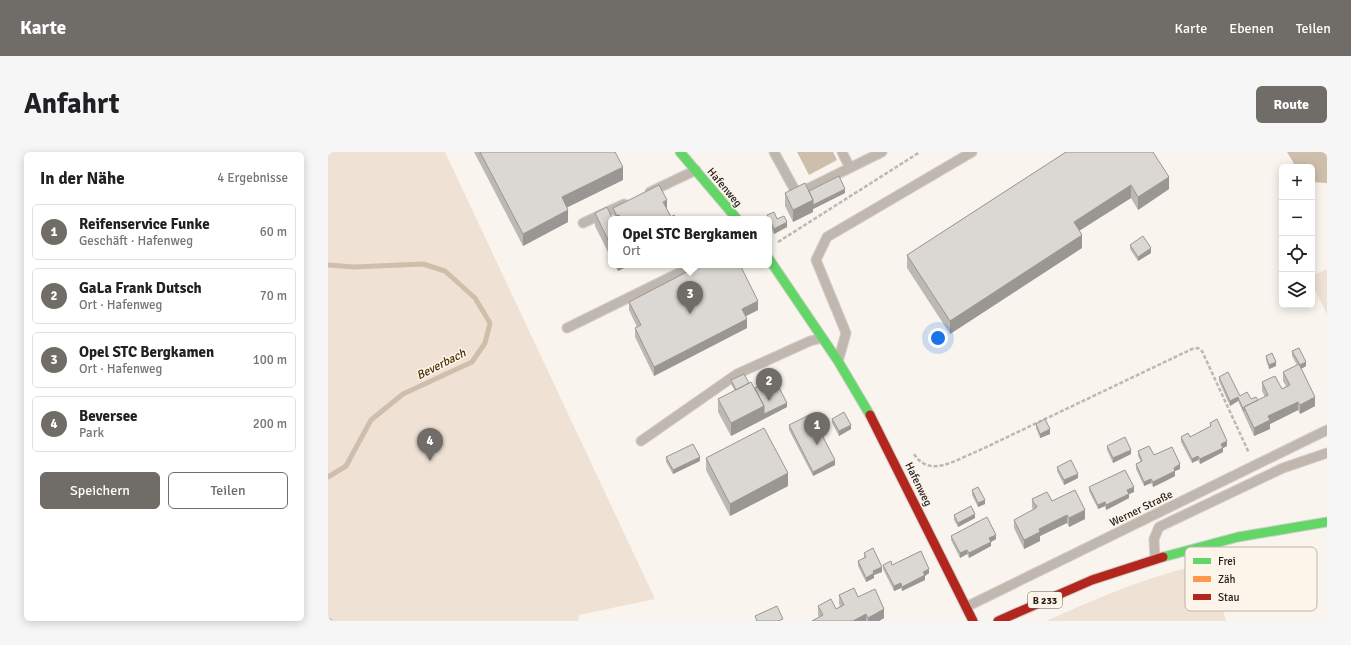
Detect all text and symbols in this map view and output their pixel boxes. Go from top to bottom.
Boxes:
text: Karte [20,16,66,40]
text: Karte [1175,20,1207,37]
text: Ebenen [1229,20,1274,37]
text: Teilen [1296,20,1331,37]
button: Route [1256,86,1327,123]
text: Anfahrt [24,87,120,121]
map controls [1279,164,1315,308]
button: + [1279,164,1315,200]
street label: Hafenweg [705,165,745,210]
text: In der Nähe [40,168,125,189]
text: 4 Ergebnisse [217,170,288,186]
button: − [1279,200,1315,236]
text: Reifenservice Funke [79,215,210,233]
popup [608,216,772,268]
text: 1 [50,224,58,240]
text: 60 m [260,224,287,240]
text: Opel STC Bergkamen [622,225,758,243]
text: Geschäft · Hafenweg [79,233,193,249]
button: locate [1279,236,1315,272]
text: Ort [622,243,641,259]
button: layers [1279,272,1315,308]
text: GaLa Frank Dutsch [79,279,202,297]
pin: 3 [677,281,703,314]
text: 2 [50,288,58,304]
text: 70 m [260,288,287,304]
text: Ort · Hafenweg [79,297,162,313]
your location [928,328,948,348]
text: Opel STC Bergkamen [79,343,214,361]
water label: Beverbach [414,345,469,383]
text: 3 [50,352,58,368]
text: 100 m [253,352,287,368]
text: Ort · Hafenweg [79,361,162,377]
pin: 2 [756,368,782,401]
text: Beversee [79,407,138,425]
pin: 1 [804,412,830,445]
text: 4 [50,416,58,432]
text: 200 m [253,416,287,432]
text: Park [79,425,104,441]
pin: 4 [417,428,443,461]
street label: Hafenweg [902,460,935,508]
button: Speichern [40,472,160,509]
button: Teilen [168,472,288,509]
street label: Werner Straße [1108,488,1175,529]
legend [1185,547,1317,611]
text: Frei [1218,555,1236,568]
text: Zäh [1218,573,1236,586]
text: Stau [1218,591,1240,604]
road number: B 233 [1028,592,1062,608]

